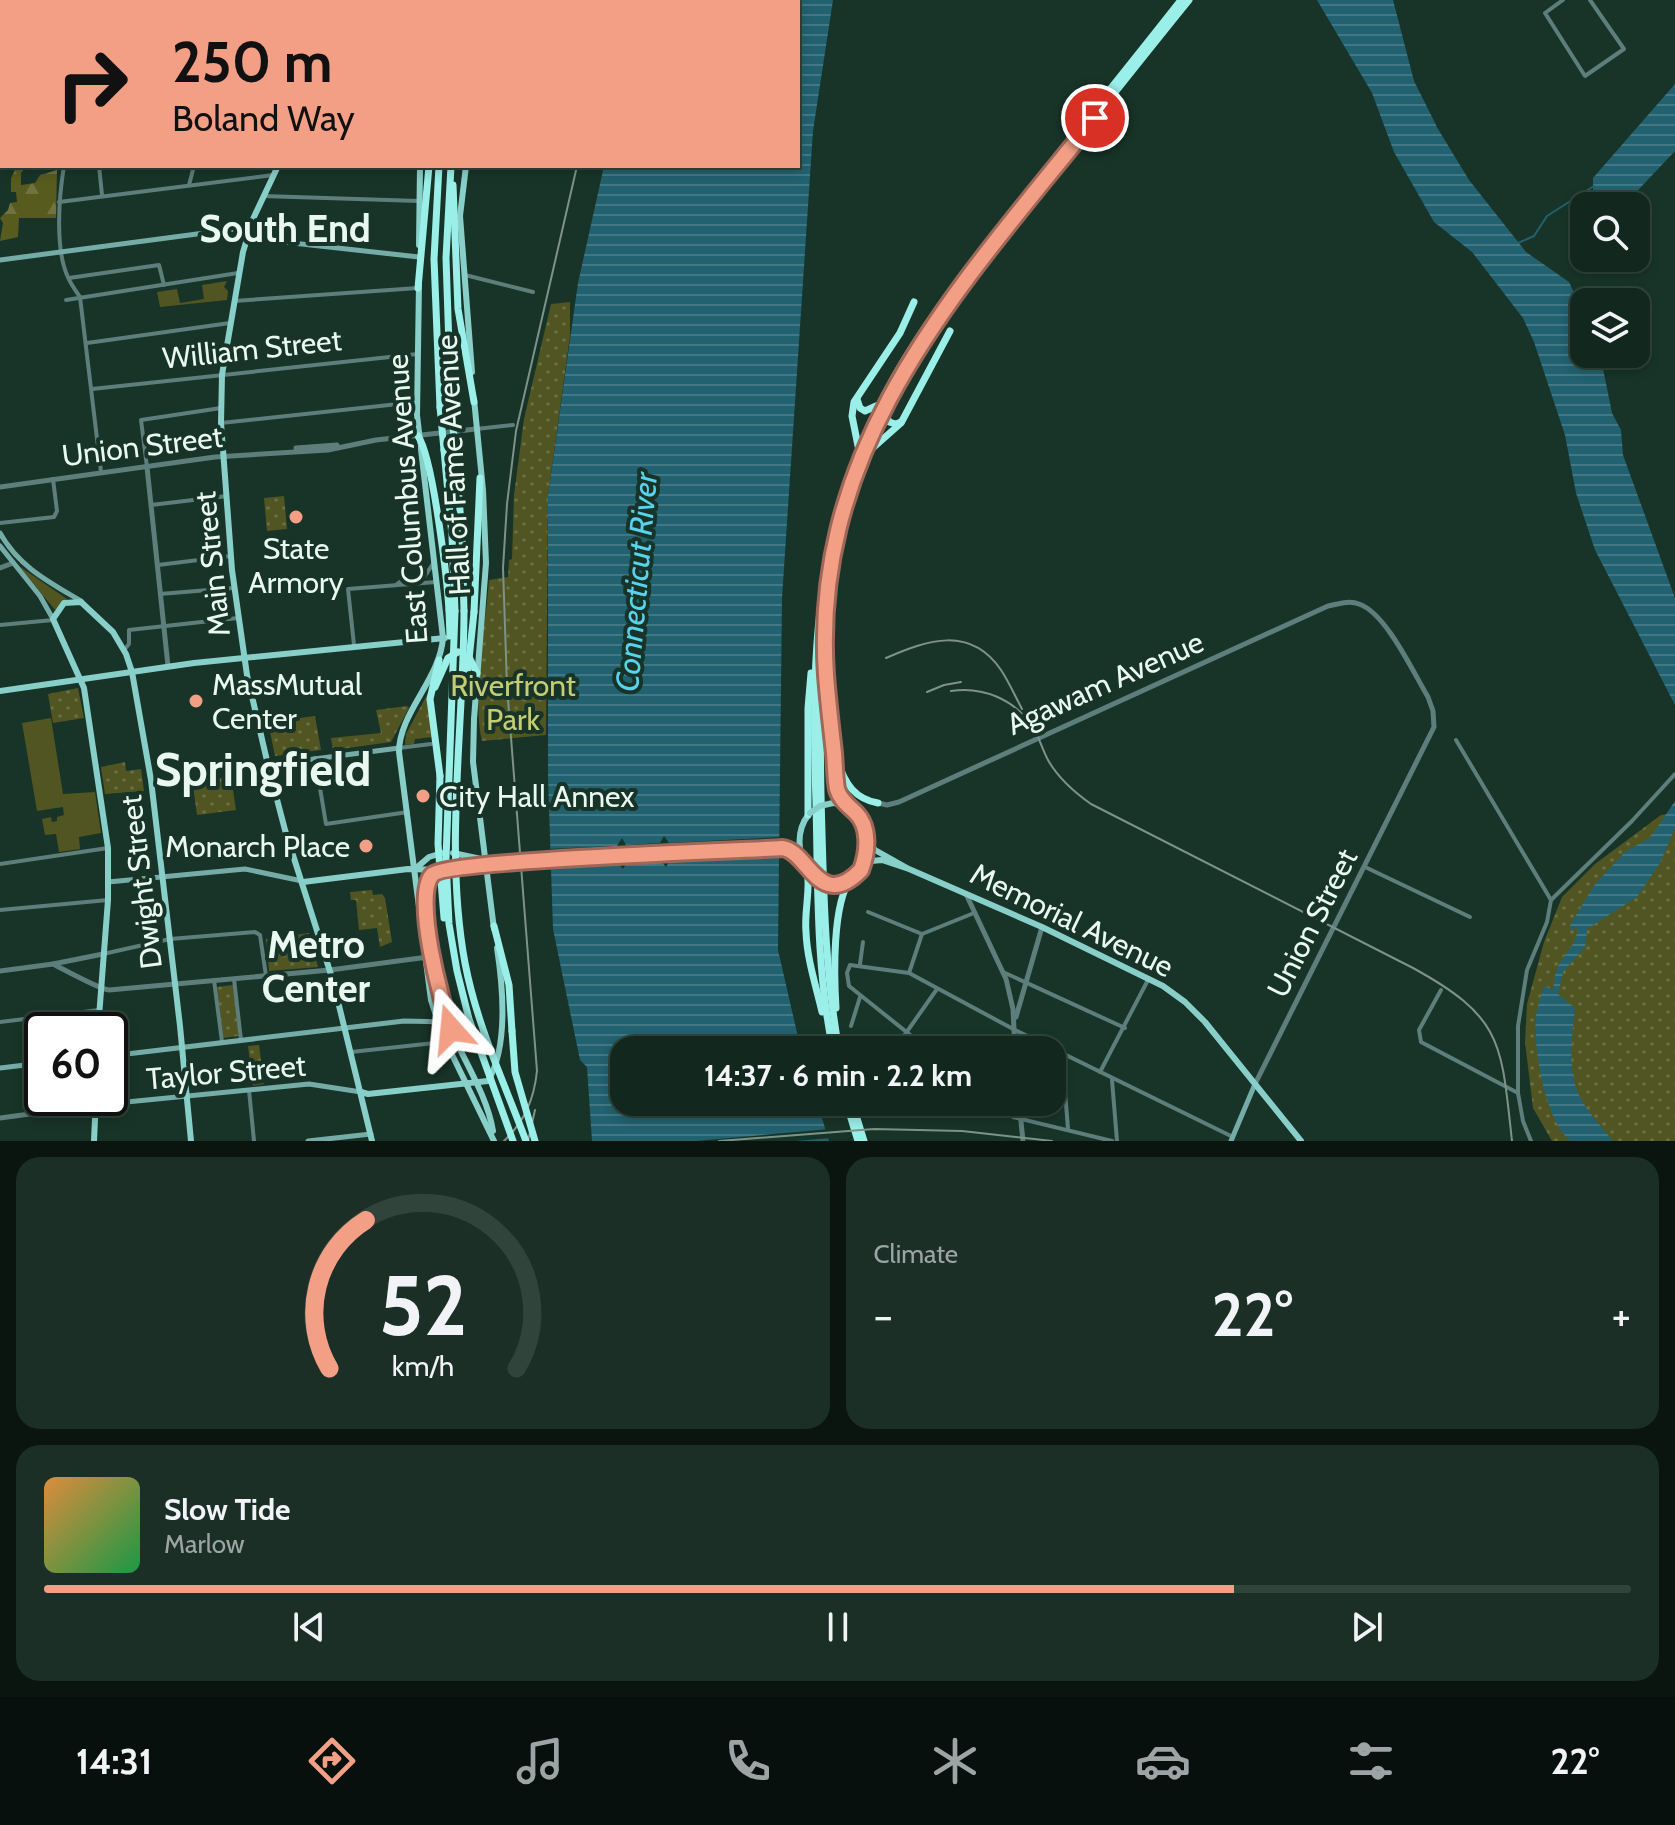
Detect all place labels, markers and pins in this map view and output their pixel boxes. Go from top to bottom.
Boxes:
pin [1061,84,1129,152]
marker: State Armory [287,508,305,526]
place label: State Armory [248,530,344,601]
place label: MassMutual Center [212,666,362,737]
marker: MassMutual Center [187,692,205,710]
place label: City Hall Annex [439,778,634,815]
marker: City Hall Annex [414,787,432,805]
place label: Monarch Place [165,828,350,865]
marker: Monarch Place [357,837,375,855]

